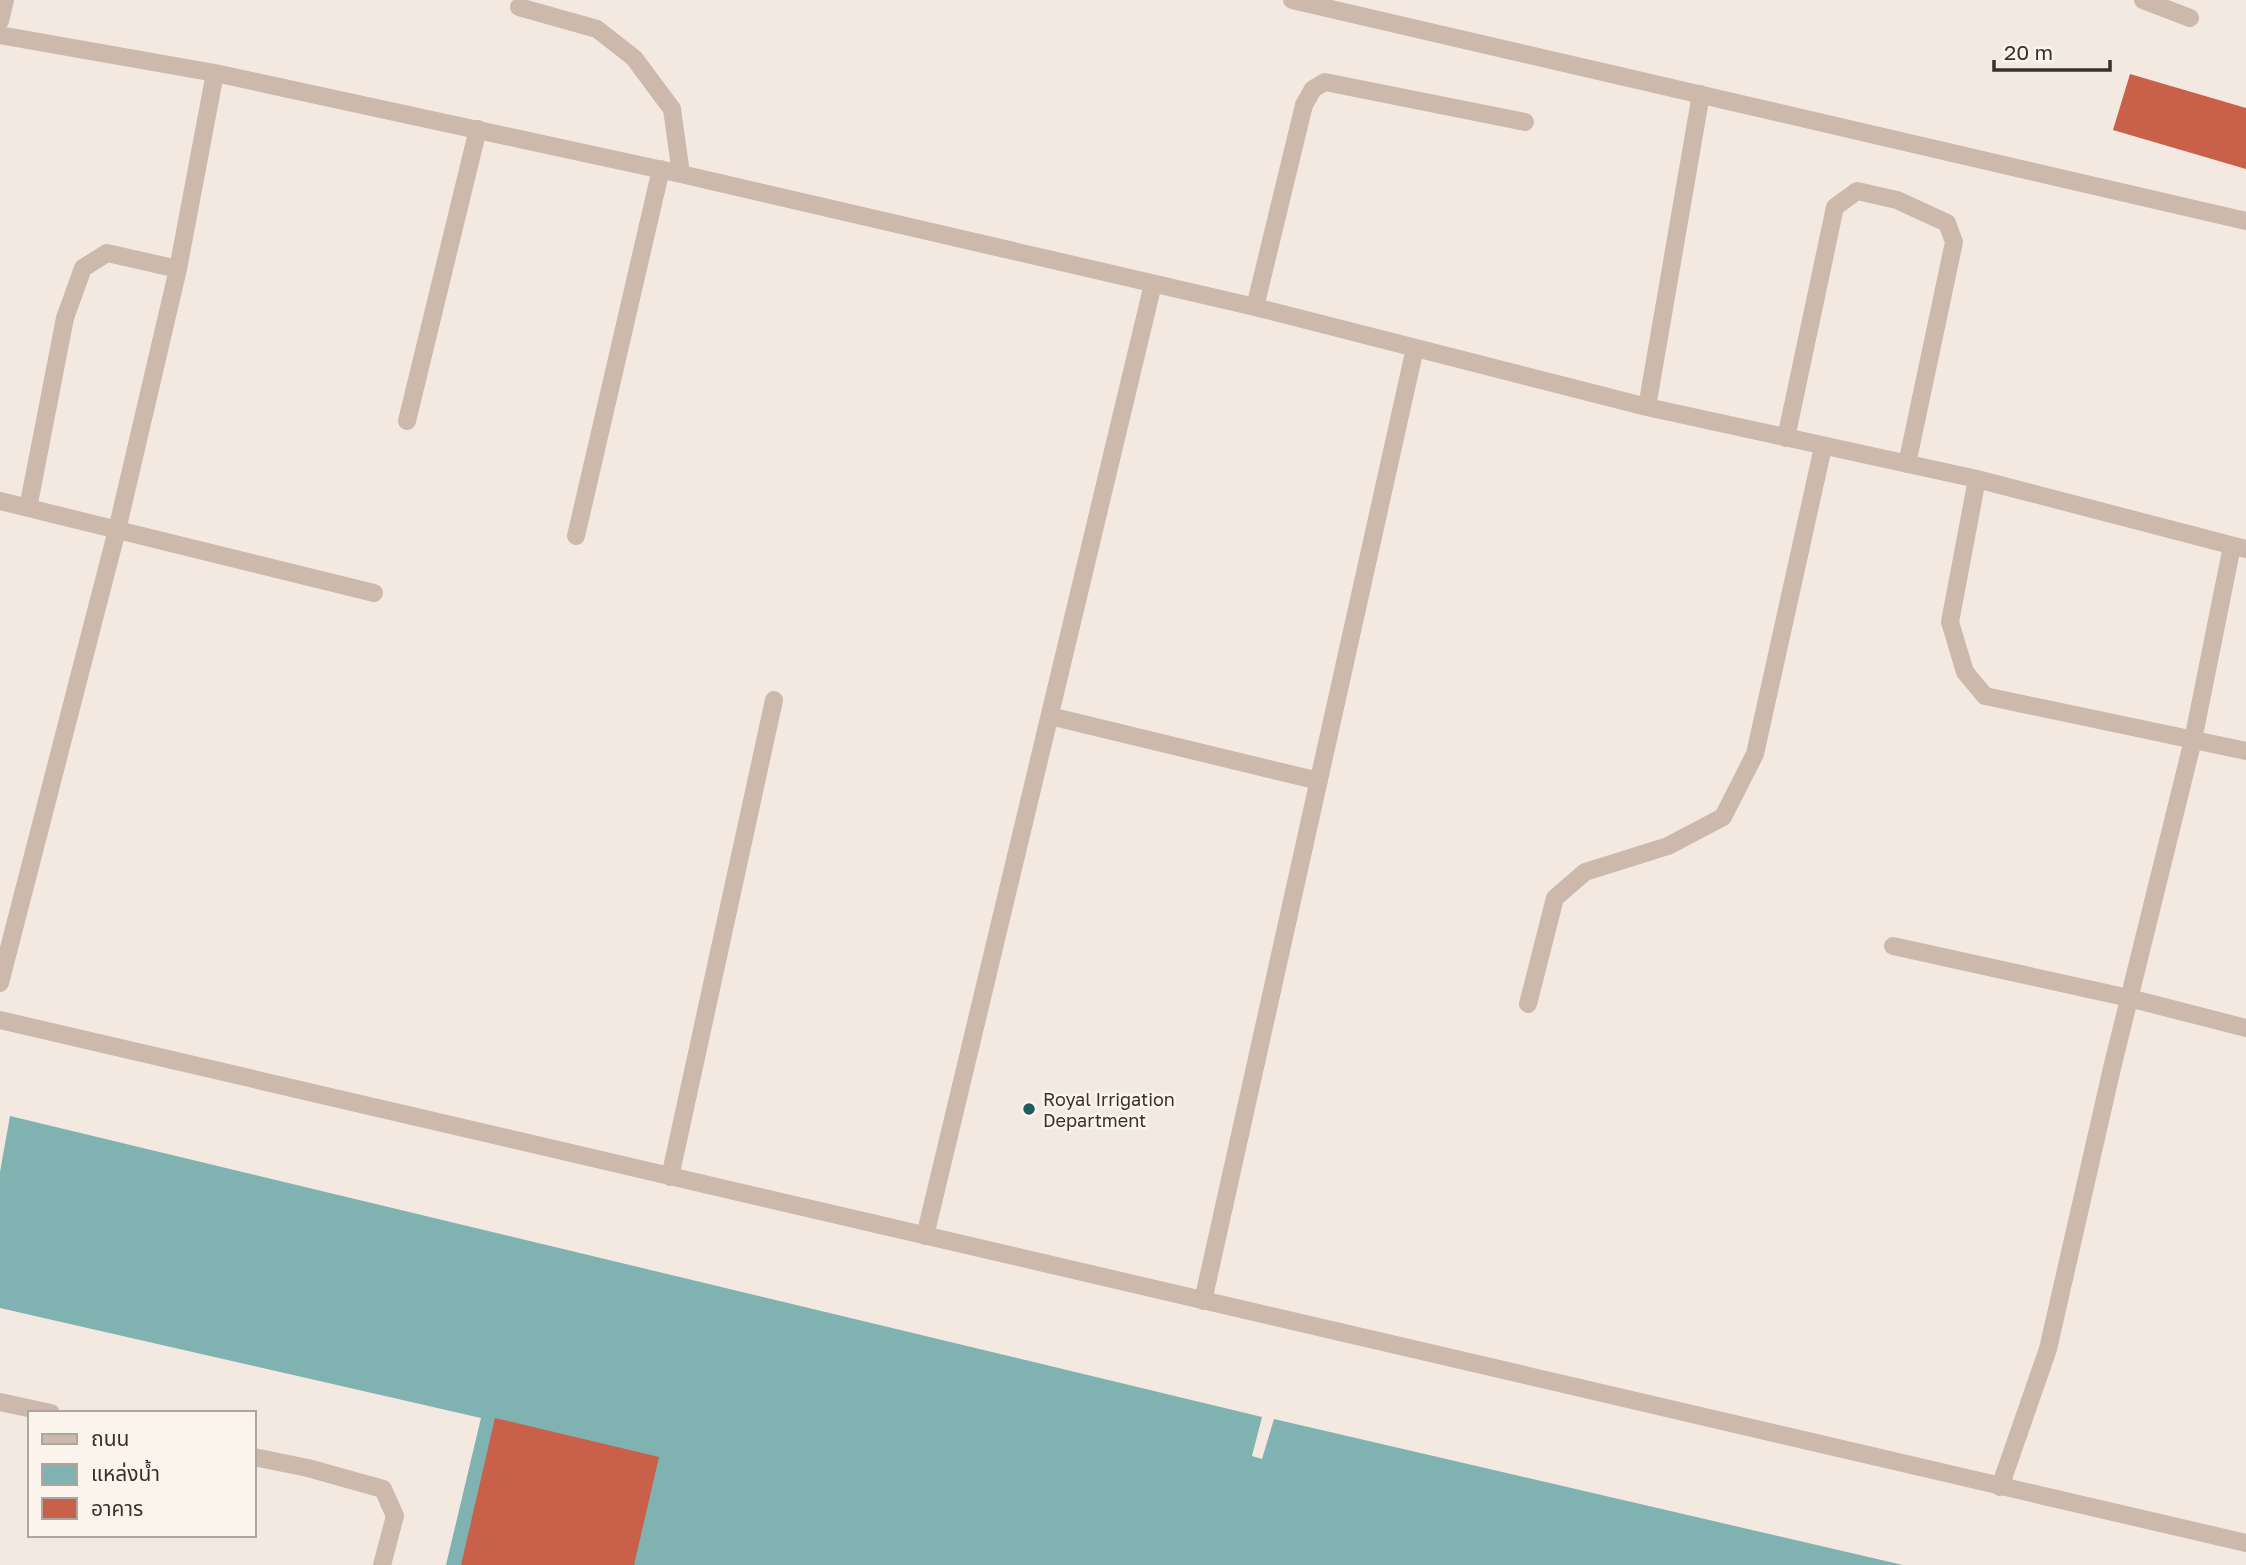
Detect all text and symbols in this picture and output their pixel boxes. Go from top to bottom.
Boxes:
scale bar [1994,28,2110,72]
text: 20 m [2004,39,2053,65]
place label: Royal Irrigation Department [1043,1088,1175,1131]
marker: Royal Irrigation Department [1021,1101,1037,1117]
legend [28,1411,256,1537]
text: ถนน [91,1425,129,1451]
text: แหล่งน้ำ [91,1459,160,1486]
text: อาคาร [91,1495,143,1521]

